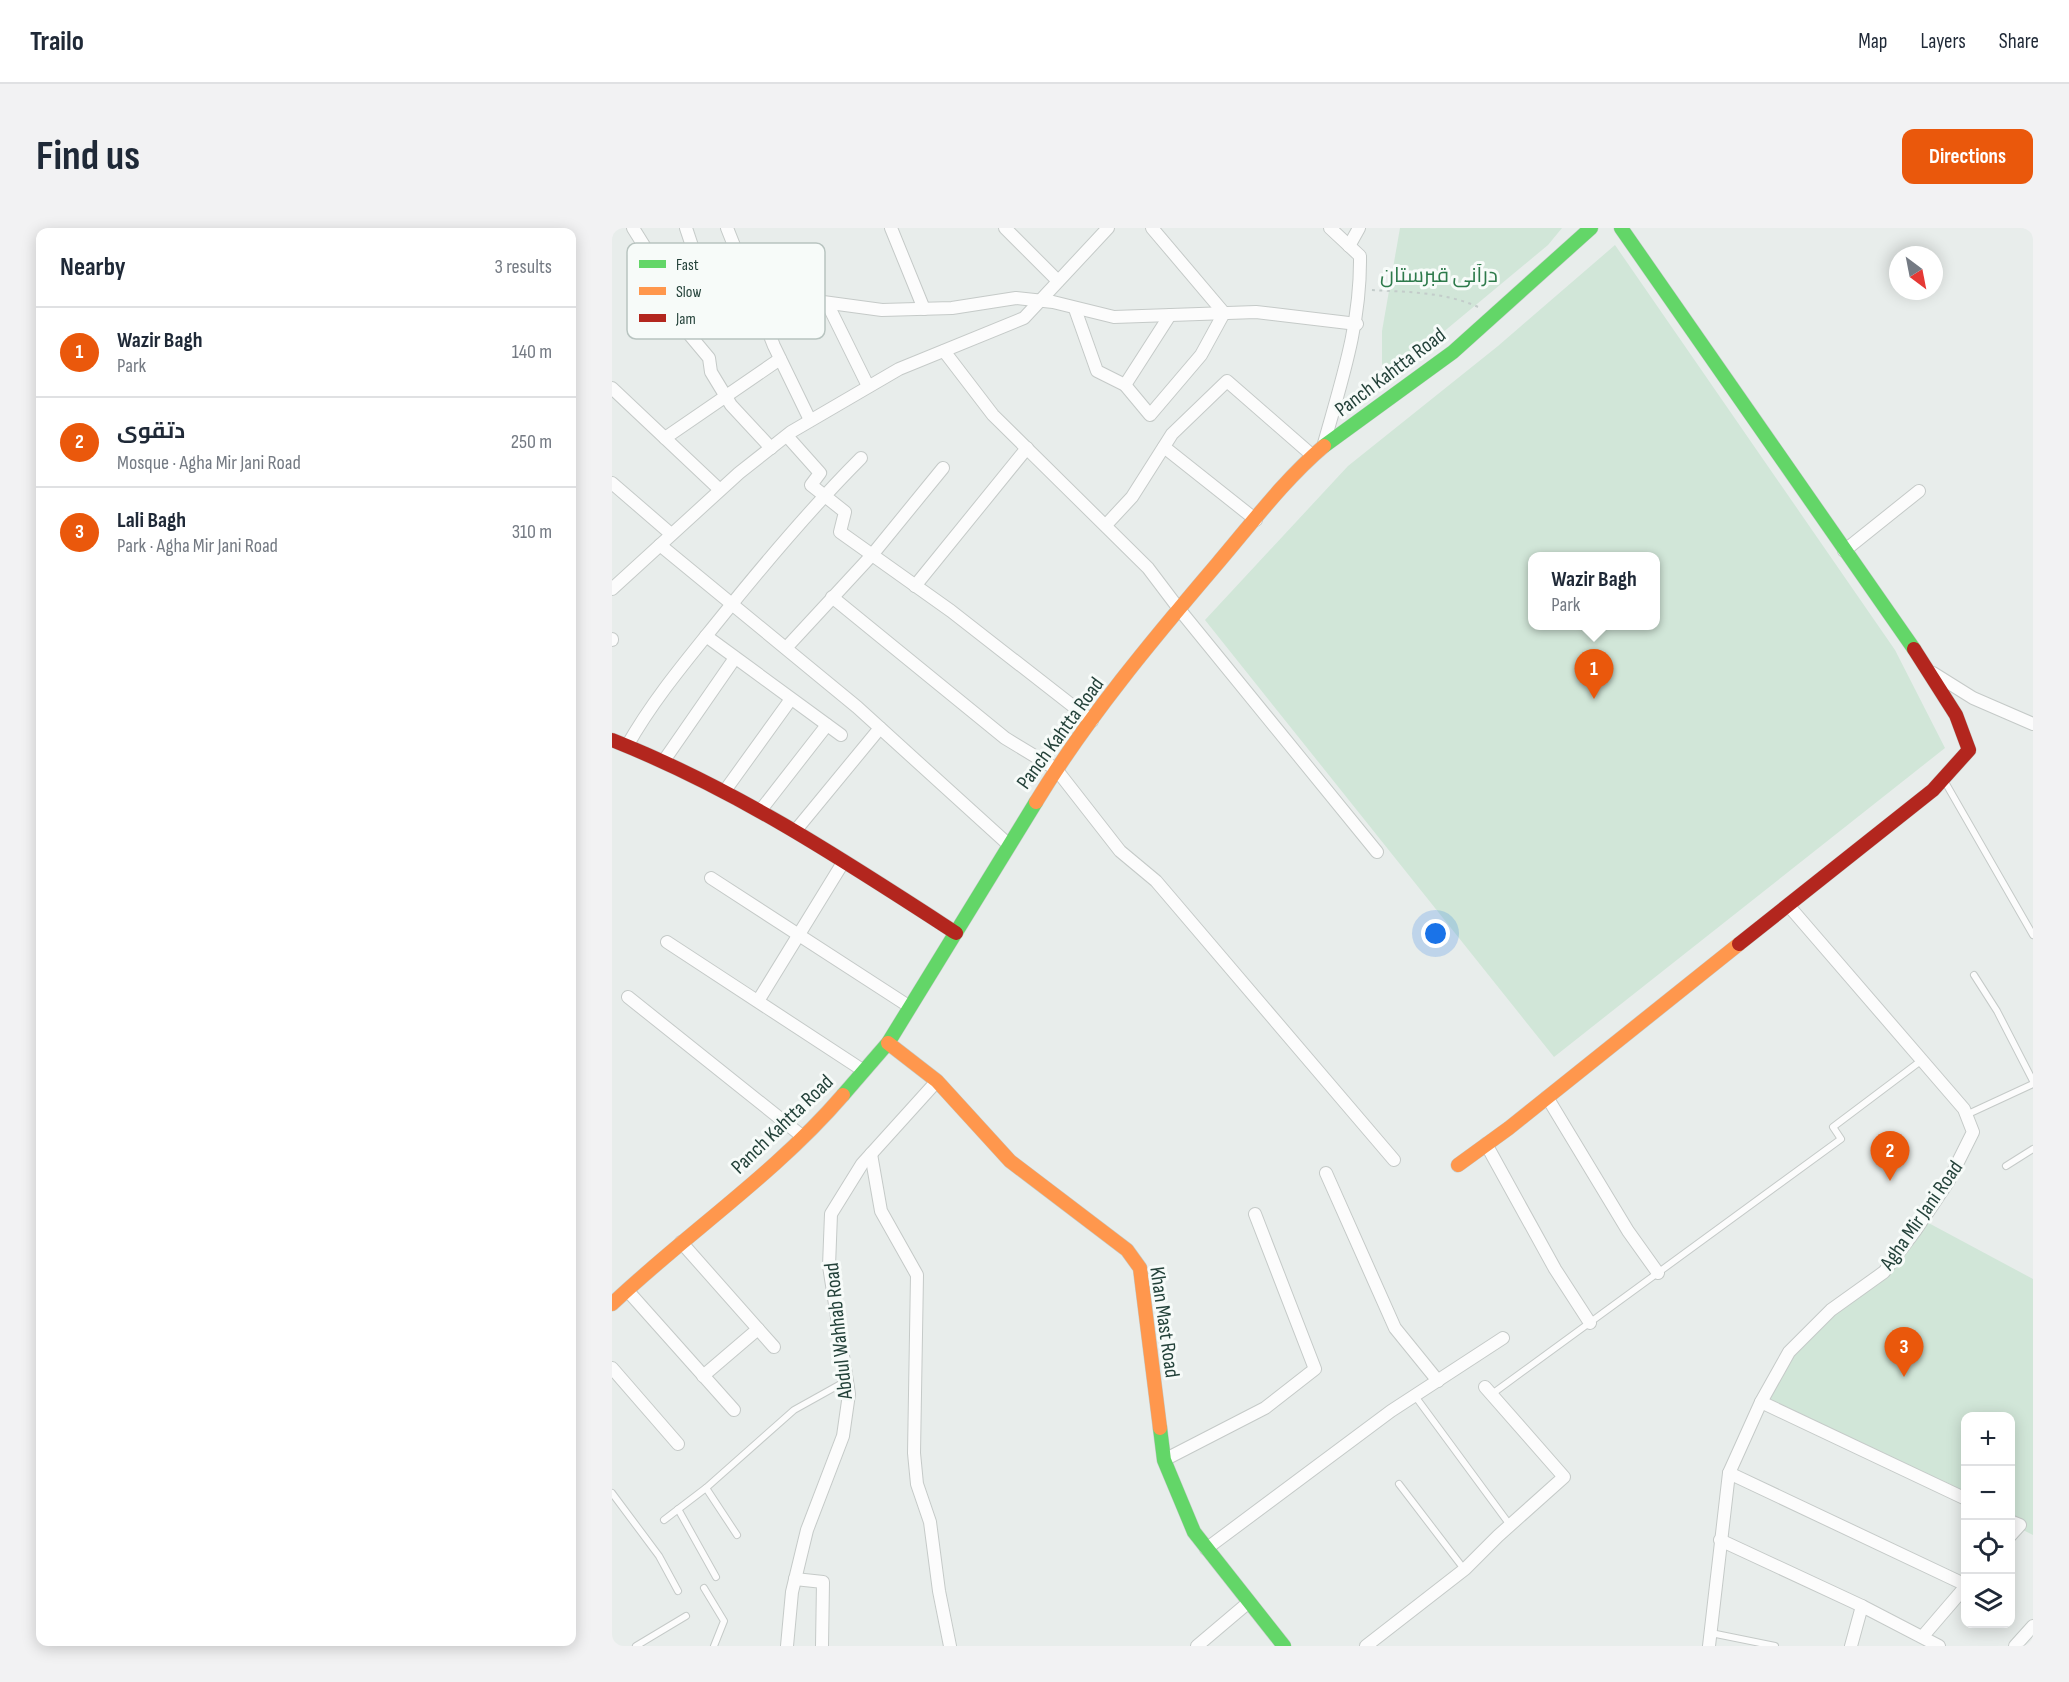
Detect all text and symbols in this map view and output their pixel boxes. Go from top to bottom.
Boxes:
text: Trailo [30,25,84,58]
text: Map [1858,29,1887,54]
text: Layers [1920,29,1966,54]
text: Share [1999,29,2039,54]
button: Directions [1902,129,2033,184]
text: Find us [36,131,140,182]
legend [627,243,825,339]
north arrow [1889,246,1943,300]
text: Nearby [60,252,126,283]
text: 3 results [495,255,552,279]
text: Fast [676,256,699,275]
park label: درآنی قبرستان [1380,263,1498,288]
text: Slow [676,283,701,302]
text: Jam [675,310,696,329]
street label: Panch Kahtta Road [1330,323,1451,422]
text: Wazir Bagh [117,327,202,354]
text: 1 [76,340,83,364]
text: 140 m [512,340,552,364]
text: Park [117,354,146,378]
text: دتقوى [117,418,185,445]
text: 2 [75,430,84,454]
text: 250 m [511,430,552,454]
text: Mosque · Agha Mir Jani Road [117,451,301,475]
text: Lali Bagh [117,507,186,534]
text: 3 [75,520,84,544]
text: 310 m [512,520,552,544]
text: Park · Agha Mir Jani Road [117,534,278,558]
popup [1528,552,1660,630]
text: Wazir Bagh [1551,566,1637,593]
text: Park [1551,593,1581,617]
pin: 1 [1574,650,1614,699]
street label: Panch Kahtta Road [1011,673,1109,794]
your location [1421,919,1450,948]
street label: Panch Kahtta Road [726,1069,839,1179]
pin: 2 [1870,1132,1910,1181]
street label: Agha Mir Jani Road [1874,1156,1968,1275]
street label: Abdul Wahhab Road [819,1261,858,1401]
street label: Khan Mast Road [1144,1265,1185,1379]
pin: 3 [1884,1328,1924,1377]
map controls [1961,1412,2015,1628]
button: + [1961,1412,2015,1466]
button: − [1961,1466,2015,1520]
button: locate [1961,1520,2015,1574]
button: layers [1961,1574,2015,1628]

